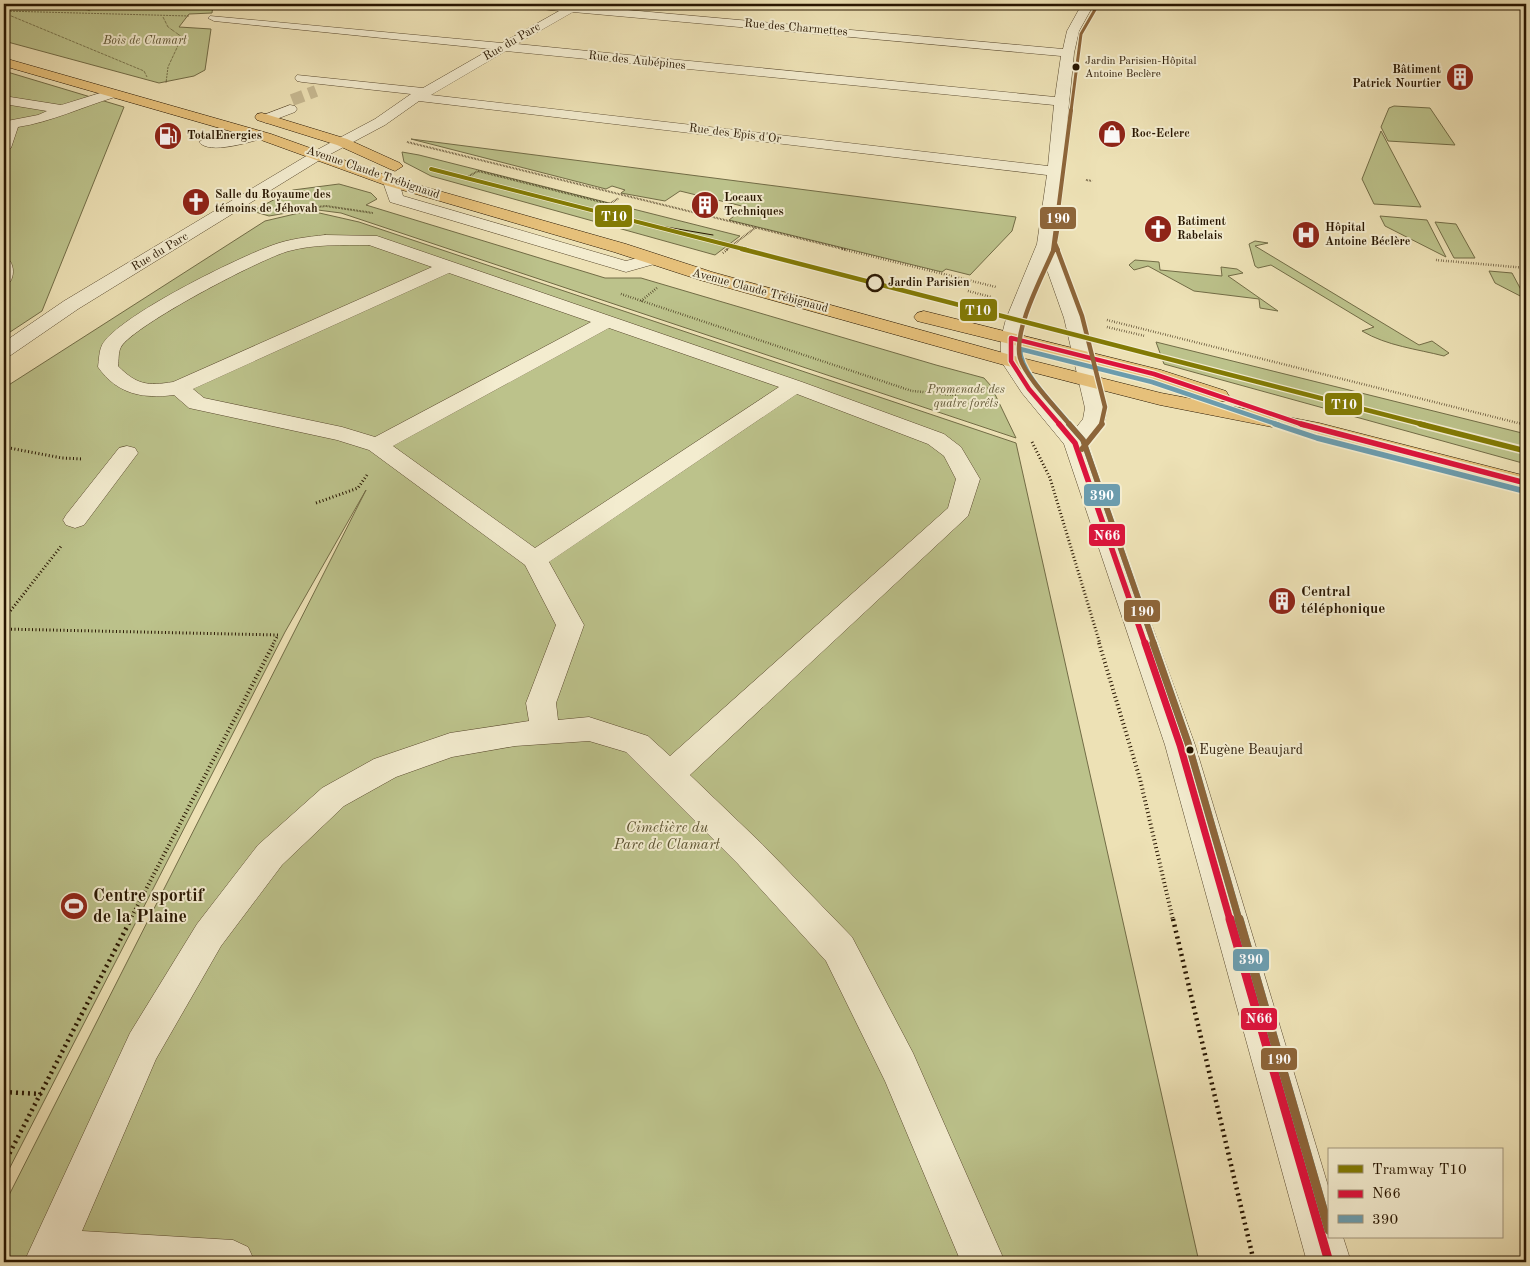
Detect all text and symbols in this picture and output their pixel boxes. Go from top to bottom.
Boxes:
street label: Rue des Charmettes [744,17,848,39]
street label: Rue du Parc [481,21,543,63]
park label: Bois de Clamart [102,35,187,47]
street label: Rue des Aubépines [588,50,686,72]
place label: Jardin Parisien-Hôpital Antoine Beclère [1085,56,1196,80]
marker: Jardin Parisien-Hôpital Antoine Beclère [1071,62,1081,72]
building icon: Bâtiment Patrick Nourtier [1445,62,1475,92]
place label: Bâtiment Patrick Nourtier [1352,64,1442,90]
shop icon: Roc-Eclerc [1097,119,1127,149]
fuel station icon: TotalEnergies [153,121,183,151]
street label: Rue des Epis d'Or [688,122,782,146]
place label: Roc-Eclerc [1131,128,1190,140]
place label: TotalEnergies [187,130,262,142]
street label: Avenue Claude Trébignaud [305,145,441,201]
church icon: Salle du Royaume des témoins de Jéhovah [181,187,211,217]
place label: Salle du Royaume des témoins de Jéhovah [215,189,331,215]
building icon: Locaux Techniques [690,190,720,220]
place label: Locaux Techniques [724,192,784,218]
line badge: T10 [594,204,633,228]
line badge: 190 [1039,206,1077,230]
text: T10 [601,210,627,224]
text: 190 [1046,212,1070,226]
church icon: Batiment Rabelais [1143,214,1173,244]
place label: Batiment Rabelais [1177,216,1226,242]
hospital icon: Hôpital Antoine Béclère [1291,220,1321,250]
place label: Hôpital Antoine Béclère [1325,222,1411,248]
street label: Rue du Parc [130,230,190,274]
street label: Avenue Claude Trébignaud [691,267,829,315]
marker: Jardin Parisien [866,274,884,292]
place label: Jardin Parisien [888,277,970,289]
line badge: T10 [959,298,998,322]
text: T10 [965,304,991,318]
park label: Promenade des quatre forêts [926,384,1005,410]
line badge: T10 [1324,392,1363,416]
text: T10 [1331,398,1357,412]
line badge: 390 [1083,483,1121,507]
text: 390 [1090,489,1114,503]
line badge: N66 [1088,523,1126,547]
text: N66 [1094,529,1120,543]
place label: Central téléphonique [1301,585,1385,617]
building icon: Central téléphonique [1267,586,1297,616]
line badge: 190 [1123,599,1161,623]
text: 190 [1130,605,1154,619]
place label: Eugène Beaujard [1199,743,1303,757]
marker: Eugène Beaujard [1185,745,1195,755]
park label: Cimetière du Parc de Clamart [613,821,720,853]
place label: Centre sportif de la Plaine [93,887,206,926]
sports icon: Centre sportif de la Plaine [59,891,89,921]
line badge: 390 [1232,948,1270,972]
text: 390 [1239,953,1263,967]
line badge: N66 [1240,1007,1278,1031]
text: N66 [1246,1012,1272,1026]
line badge: 190 [1260,1047,1298,1071]
text: 190 [1267,1053,1291,1067]
legend [1328,1148,1502,1238]
text: Tramway T10 [1372,1163,1467,1178]
text: N66 [1372,1187,1401,1202]
text: 390 [1372,1213,1398,1228]

